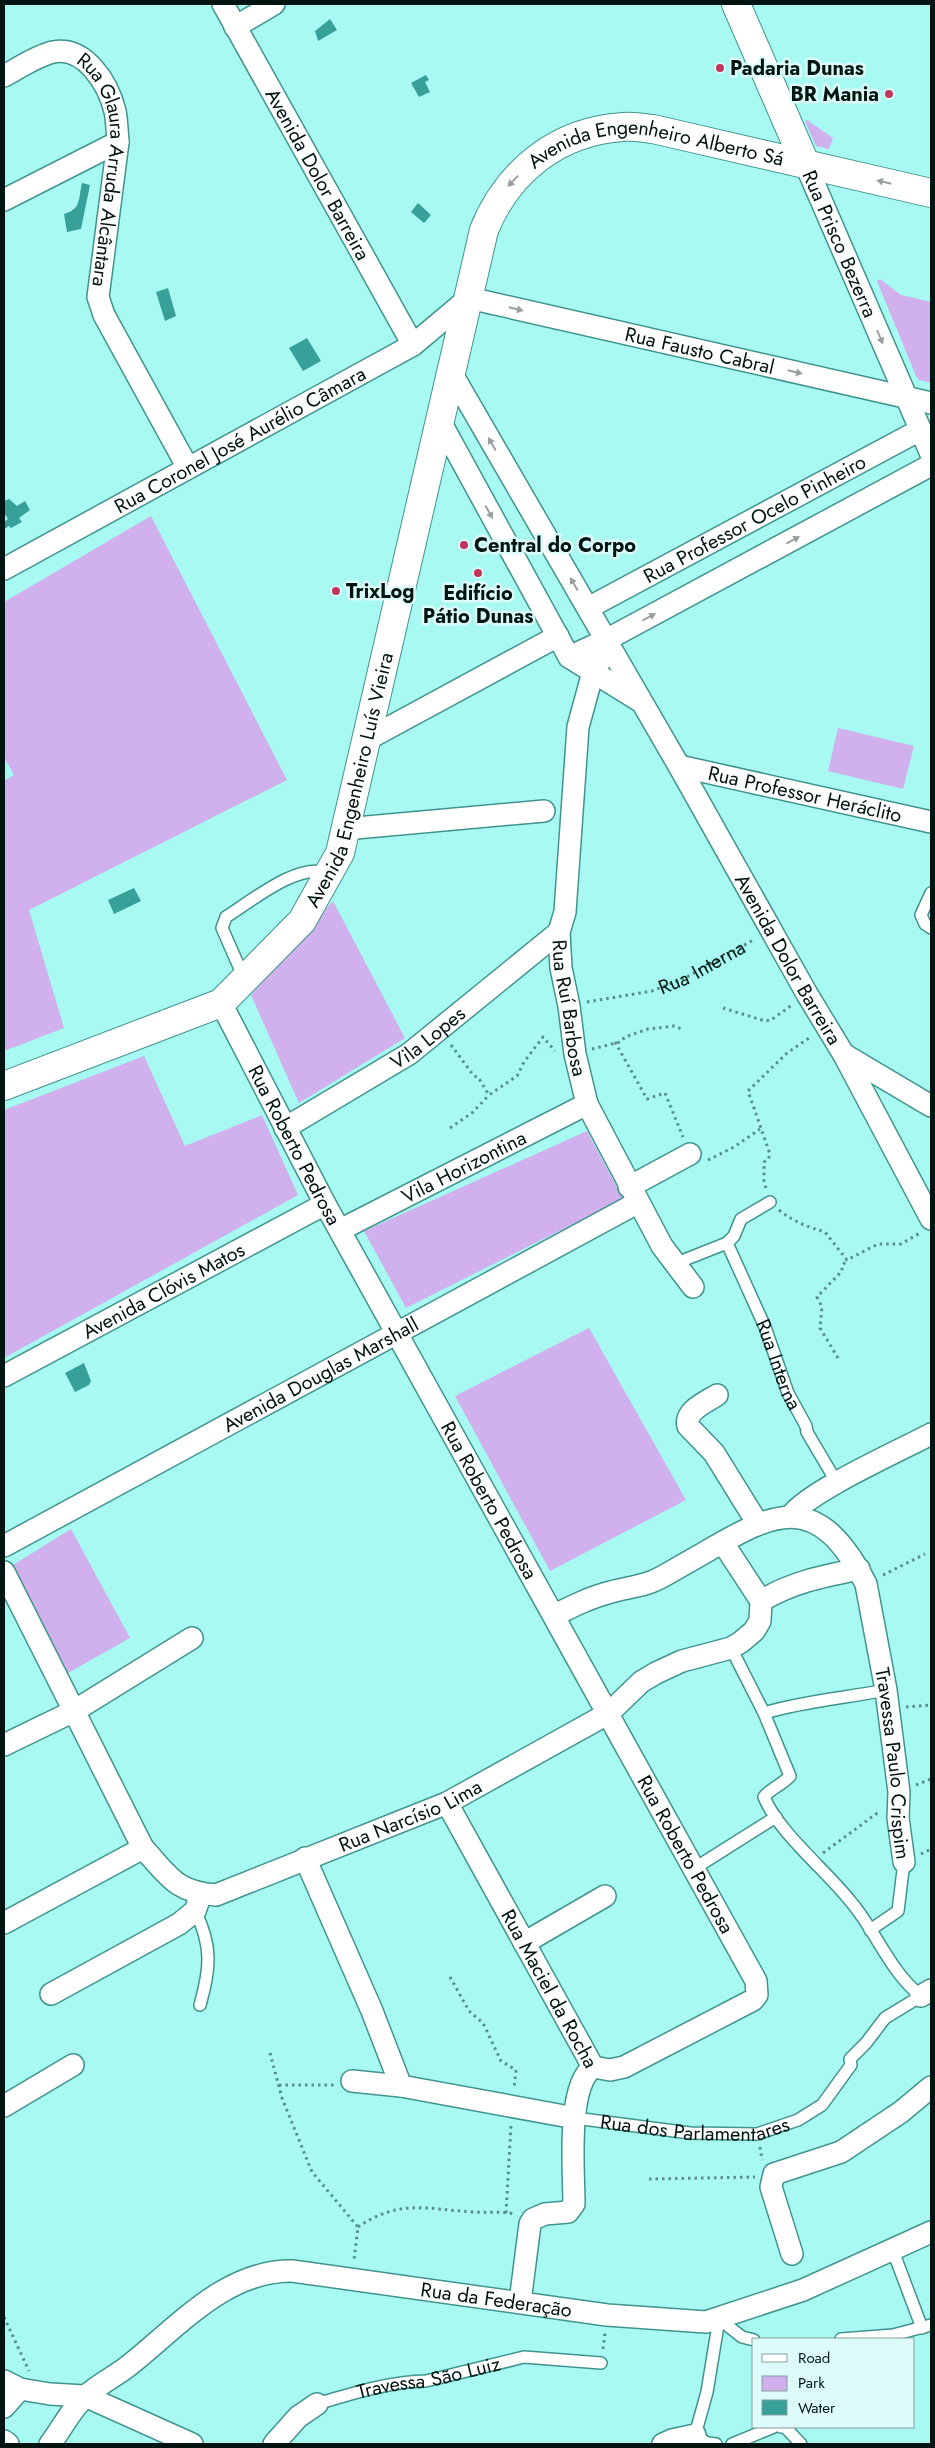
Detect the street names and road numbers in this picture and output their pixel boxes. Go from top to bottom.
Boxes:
street label: Rua Glaura Arruda Alcântara [71,45,133,289]
street label: Avenida Dolor Barreira [258,83,378,266]
street label: Avenida Engenheiro Alberto Sá [525,149,791,183]
street label: Rua Prisco Bezerra [795,165,885,322]
street label: Rua Fausto Cabral [622,319,777,381]
street label: Rua Coronel José Aurélio Câmara [109,359,371,520]
street label: Rua Professor Ocelo Pinheiro [638,447,871,590]
street label: Avenida Engenheiro Luís Vieira [298,650,400,913]
street label: Rua Professor Heráclito [705,758,905,830]
street label: Avenida Dolor Barreira [728,868,849,1050]
street label: Rua Interna [654,933,751,1002]
street label: Rua Ruí Barbosa [545,939,594,1079]
street label: Vila Lopes [385,999,472,1076]
street label: Rua Roberto Pedrosa [241,1060,348,1230]
street label: Vila Horizontina [396,1123,531,1211]
street label: Avenida Clóvis Matos [77,1235,250,1346]
street label: Avenida Douglas Marshall [218,1310,424,1439]
street label: Rua Interna [749,1314,809,1415]
street label: Rua Roberto Pedrosa [434,1416,545,1585]
street label: Travessa Paulo Crispim [868,1665,918,1861]
street label: Rua Roberto Pedrosa [630,1770,741,1939]
street label: Rua Narcísio Lima [334,1772,487,1859]
street label: Rua Maciel da Rocha [494,1904,605,2073]
street label: Rua dos Parlamentares [599,2107,793,2148]
street label: Rua da Federação [419,2275,574,2324]
street label: Travessa São Luiz [354,2349,503,2406]

